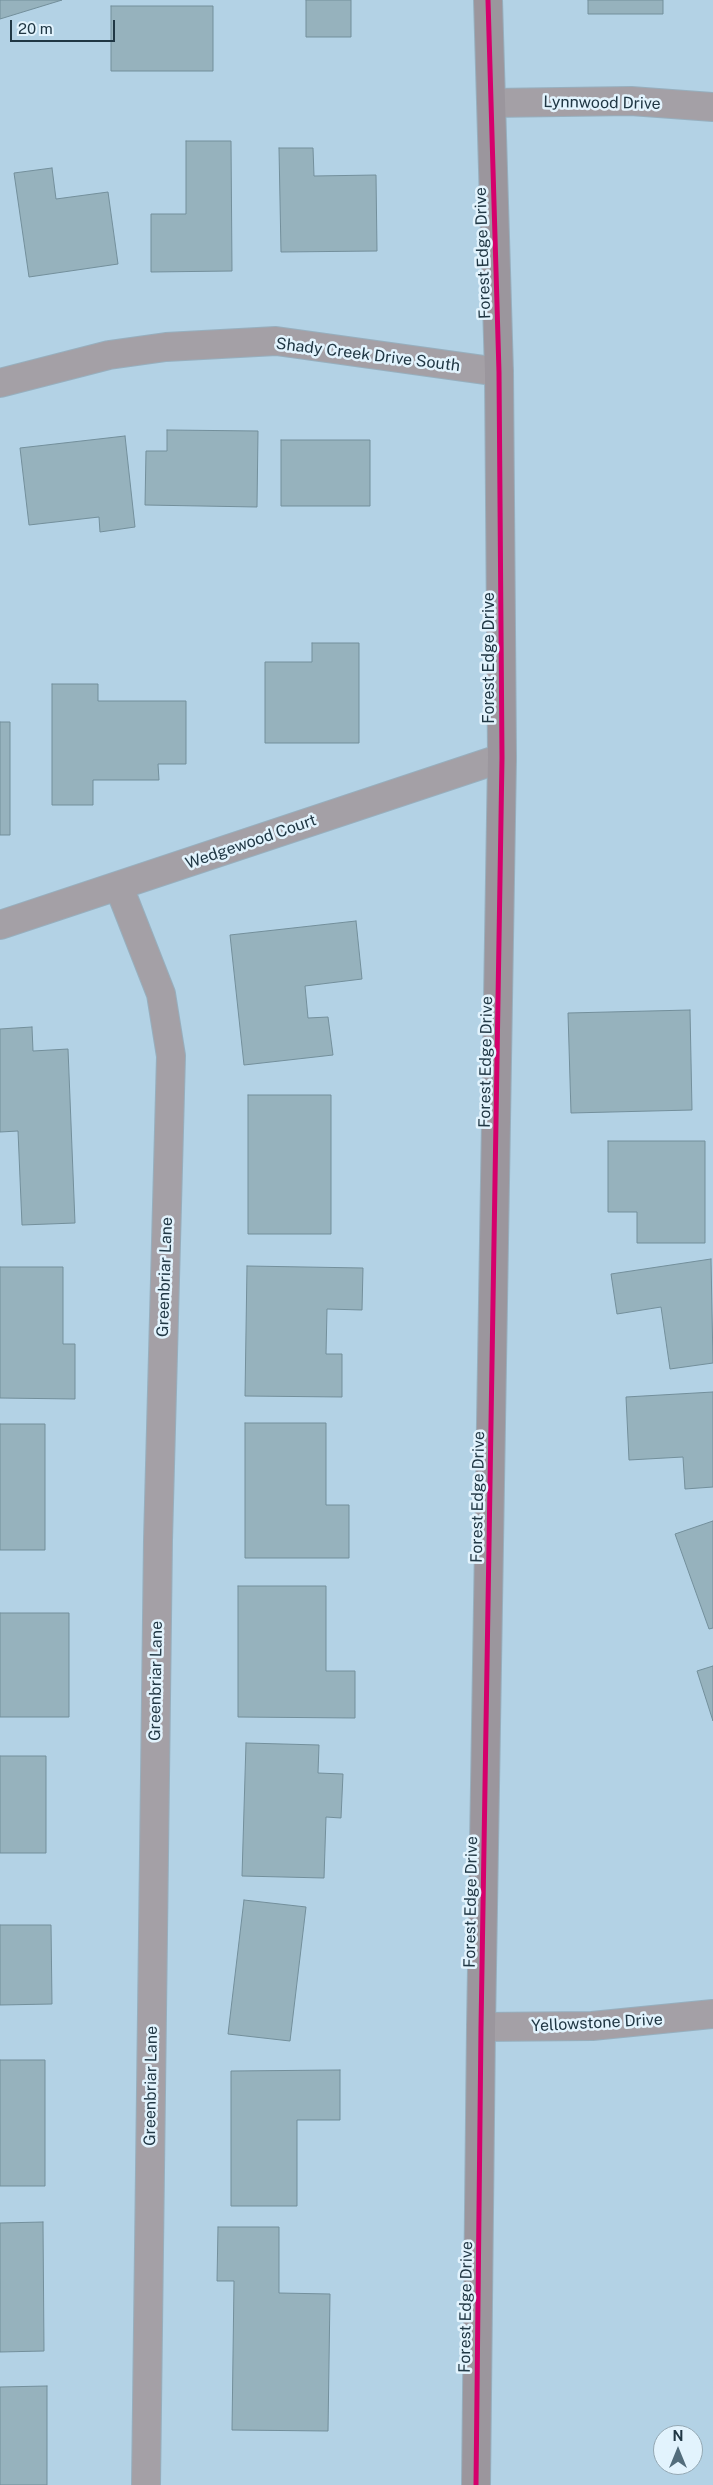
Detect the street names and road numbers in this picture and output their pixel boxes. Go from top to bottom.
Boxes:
street label: Lynnwood Drive [543,92,661,114]
street label: Forest Edge Drive [471,187,495,319]
street label: Shady Creek Drive South [275,334,461,376]
street label: Forest Edge Drive [479,592,499,724]
street label: Wedgewood Court [183,811,319,873]
street label: Forest Edge Drive [475,996,497,1128]
street label: Greenbriar Lane [153,1217,177,1337]
street label: Forest Edge Drive [467,1431,489,1563]
street label: Greenbriar Lane [145,1621,167,1741]
street label: Forest Edge Drive [460,1836,482,1968]
street label: Yellowstone Drive [531,2010,663,2036]
street label: Greenbriar Lane [140,2026,162,2146]
street label: Forest Edge Drive [455,2241,477,2373]

